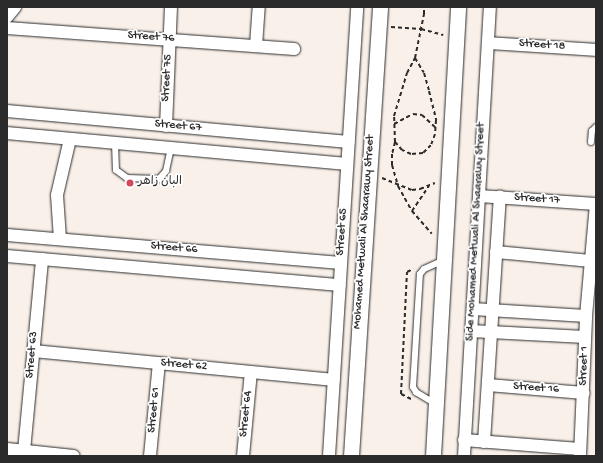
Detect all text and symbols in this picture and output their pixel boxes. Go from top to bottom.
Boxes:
street label: Street 76 [127,29,175,47]
street label: Street 18 [518,37,566,55]
street label: Street 75 [160,54,176,102]
street label: Street 67 [154,118,202,136]
street label: Side Mohamed Metwali Al Shaarawy Street [464,122,490,342]
street label: Mohamed Metwali Al Shaarawy Street [351,134,379,330]
place label: البان زاهر [138,176,182,190]
marker: البان زاهر [125,178,135,188]
street label: Street 17 [514,191,560,209]
street label: Street 65 [334,208,352,256]
street label: Street 66 [150,240,198,258]
street label: Street 63 [24,331,42,379]
street label: Street 1 [577,346,593,386]
street label: Street 62 [160,357,208,375]
street label: Street 16 [513,380,559,398]
street label: Street 61 [146,387,164,433]
street label: Street 64 [237,390,257,438]

